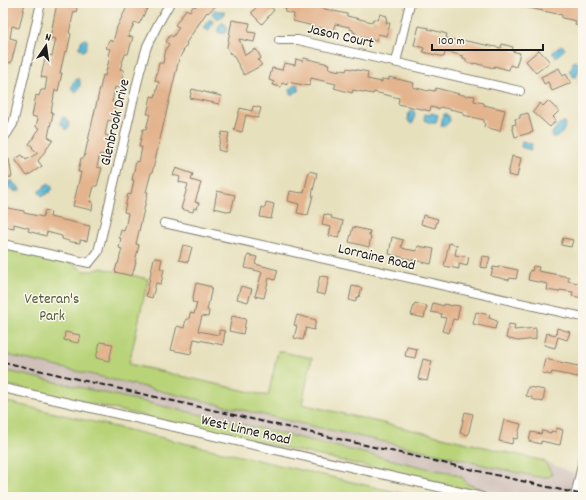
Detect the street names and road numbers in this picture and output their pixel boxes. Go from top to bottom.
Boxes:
street label: Jason Court [305,19,376,55]
street label: Glenbrook Drive [95,76,137,168]
street label: Lorraine Road [336,238,417,278]
street label: West Linne Road [199,410,293,452]

